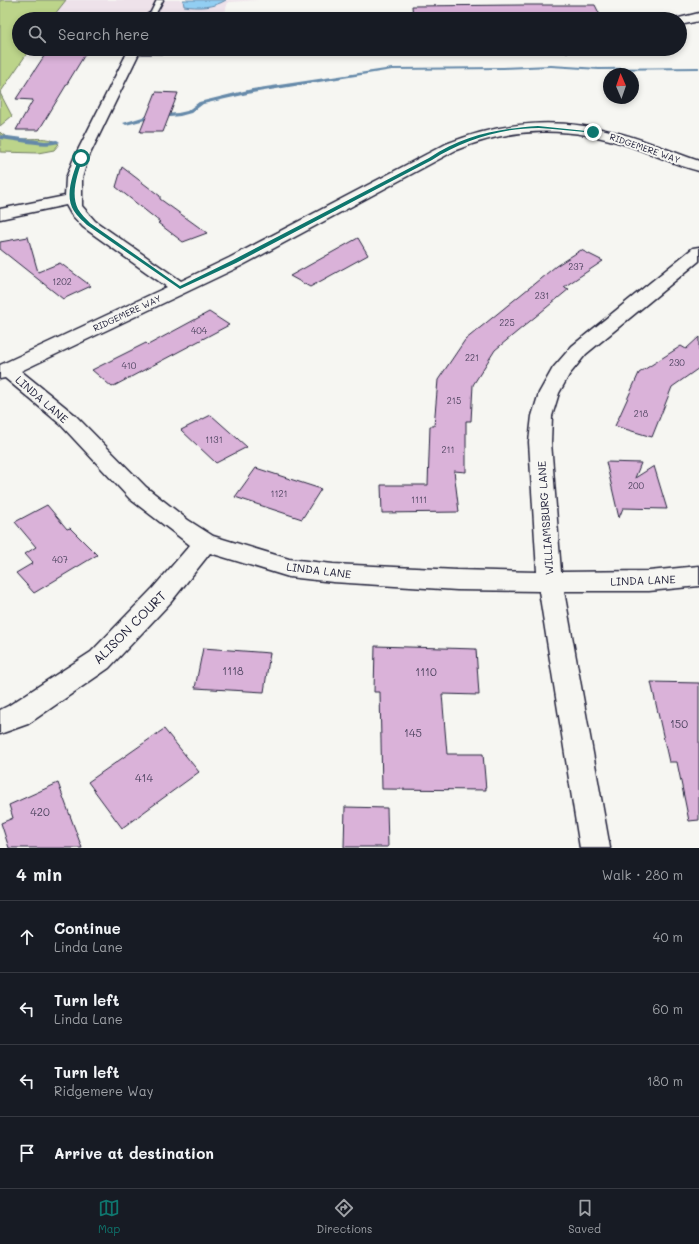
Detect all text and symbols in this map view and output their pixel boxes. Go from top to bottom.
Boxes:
search box [12,12,687,56]
icon: search [26,23,48,45]
text: Search here [58,24,149,44]
north arrow [603,68,639,104]
route end [584,123,602,141]
street label: RIDGEMERE WAY [608,131,682,165]
route start [72,149,90,167]
house number: 237 [568,261,584,272]
house number: 1202 [52,276,72,287]
house number: 231 [535,290,549,301]
street label: RIDGEMERE WAY [91,292,163,334]
house number: 225 [499,317,515,328]
house number: 404 [191,325,208,336]
house number: 221 [465,352,479,363]
house number: 230 [669,357,685,368]
house number: 410 [122,360,137,371]
street label: LINDA LANE [12,372,72,426]
house number: 215 [447,395,461,406]
house number: 218 [634,408,649,419]
house number: 1131 [205,434,223,445]
house number: 211 [441,444,455,455]
street label: WILLIAMSBURG LANE [534,461,556,575]
house number: 200 [628,480,645,491]
house number: 1121 [270,488,288,499]
house number: 1111 [411,494,427,505]
house number: 407 [52,554,68,565]
street label: LINDA LANE [286,559,352,581]
street label: LINDA LANE [610,571,676,589]
street label: ALISON COURT [89,587,169,667]
house number: 1118 [222,663,244,678]
house number: 1110 [415,664,437,679]
house number: 150 [670,716,688,731]
house number: 145 [404,725,422,740]
house number: 414 [135,770,153,785]
house number: 420 [30,804,50,819]
text: 4 min [16,863,62,885]
text: Walk · 280 m [602,866,683,883]
text: Continue [54,918,121,938]
icon: ahead [16,926,38,948]
text: 40 m [653,928,683,945]
text: Linda Lane [54,938,123,955]
text: Turn left [54,990,119,1010]
icon: left [16,998,38,1020]
text: 60 m [653,1000,683,1017]
text: Linda Lane [54,1010,123,1027]
text: Turn left [54,1062,119,1082]
icon: left [16,1070,38,1092]
text: 180 m [647,1072,683,1089]
text: Ridgemere Way [54,1082,154,1099]
icon: arrive [16,1142,38,1164]
text: Arrive at destination [54,1143,214,1163]
tab: Map [98,1197,120,1236]
tab: Directions [316,1197,372,1236]
tab: Saved [568,1197,601,1236]

